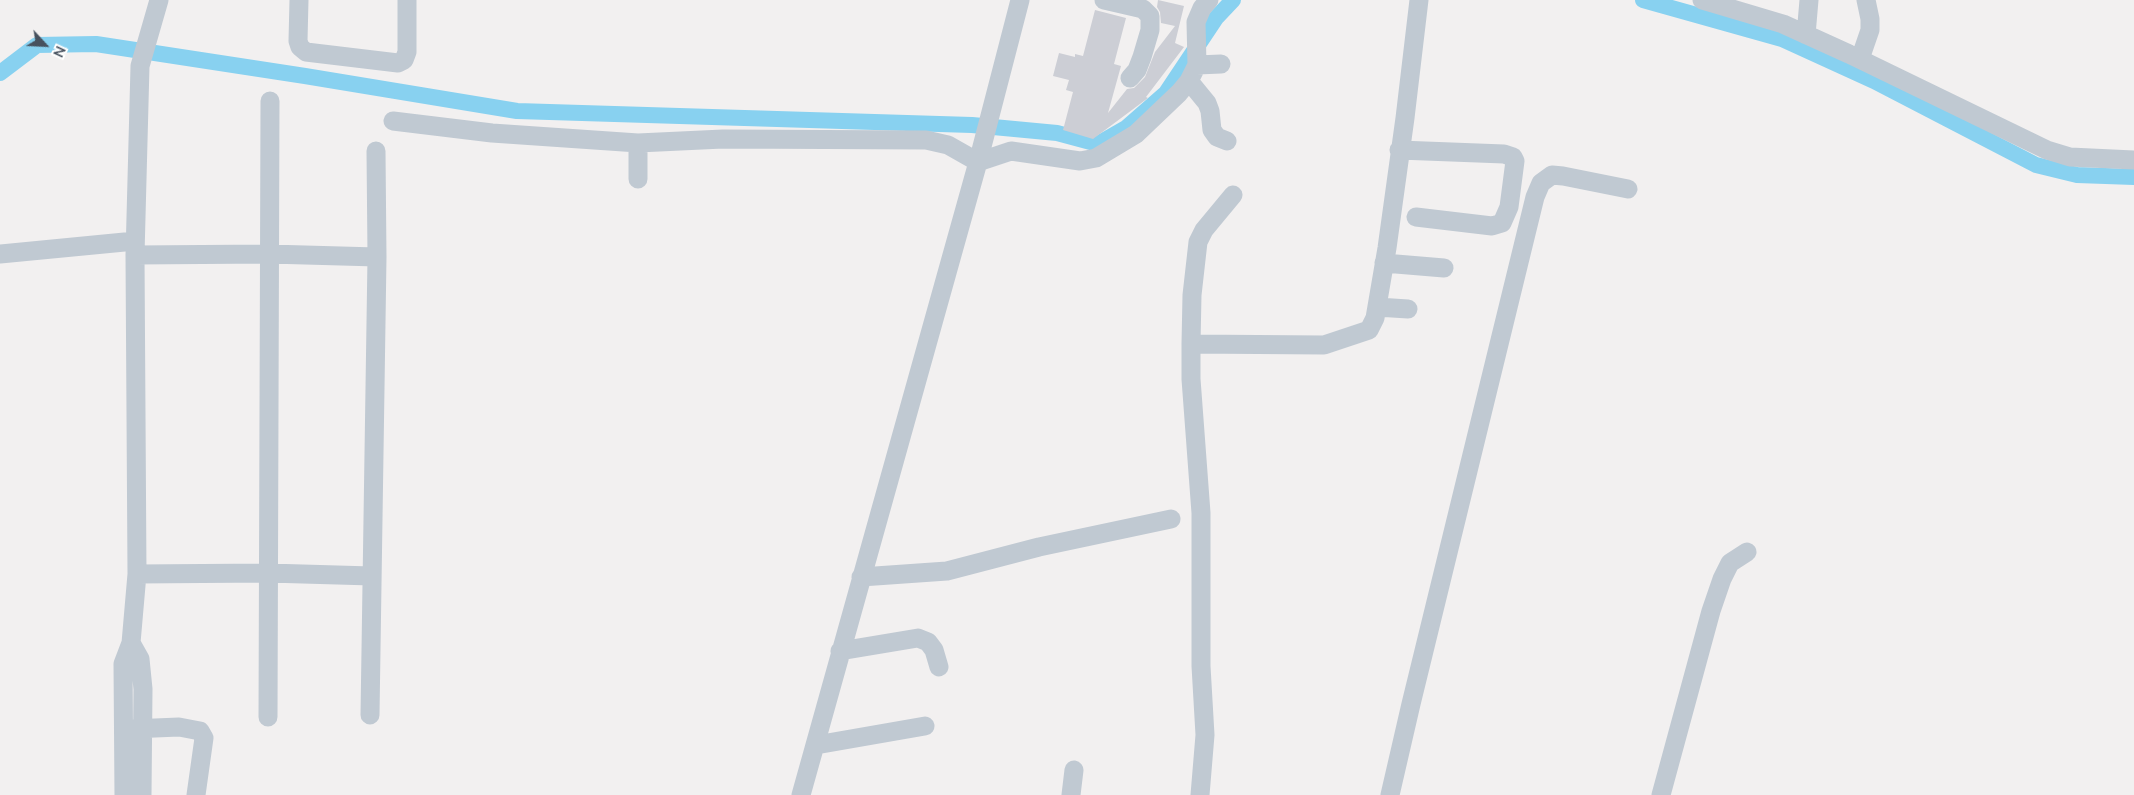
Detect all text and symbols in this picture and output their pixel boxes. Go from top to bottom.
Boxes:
north arrow [20,20,70,70]
text: N [48,43,70,60]

